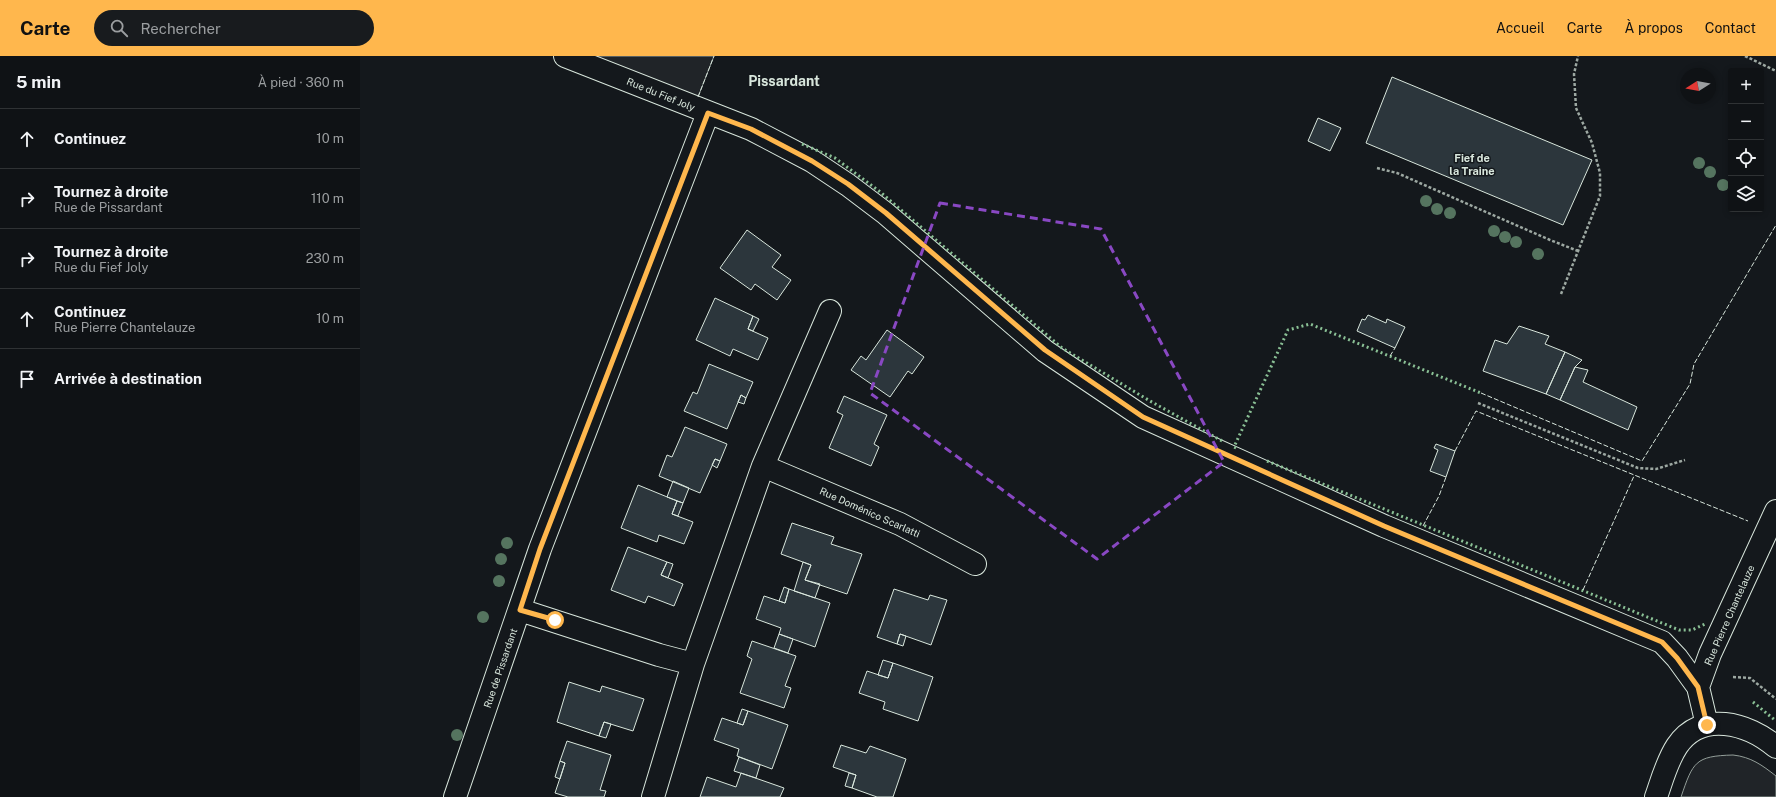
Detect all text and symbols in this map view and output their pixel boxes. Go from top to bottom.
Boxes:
search box [94,10,374,46]
text: Carte [20,17,70,39]
icon: search [108,17,130,39]
text: Rechercher [140,20,221,37]
text: Accueil [1496,20,1545,36]
text: Carte [1567,20,1603,36]
text: À propos [1625,20,1683,36]
text: Contact [1705,20,1756,36]
north arrow [1680,68,1716,104]
map controls [1728,68,1764,212]
button: + [1728,68,1764,104]
text: 5 min [16,72,61,92]
district label: Pissardant [748,73,820,89]
text: À pied · 360 m [258,75,344,90]
street label: Rue du Fief Joly [625,75,697,113]
button: − [1728,104,1764,140]
icon: ahead [16,128,38,150]
text: Continuez [54,130,126,147]
text: 10 m [316,131,344,146]
button: locate [1728,140,1764,176]
district label: Fief de la Traine [1449,152,1495,177]
button: layers [1728,176,1764,212]
text: Tournez à droite [54,183,168,200]
icon: right [16,188,38,210]
text: 110 m [311,191,344,206]
text: Rue de Pissardant [54,200,163,215]
text: Tournez à droite [54,243,168,260]
icon: right [16,248,38,270]
text: 230 m [306,251,344,266]
text: Rue du Fief Joly [54,260,148,275]
text: Continuez [54,303,126,320]
icon: ahead [16,308,38,330]
text: 10 m [316,311,344,326]
text: Rue Pierre Chantelauze [54,320,195,335]
icon: arrive [16,368,38,390]
text: Arrivée à destination [54,370,202,387]
street label: Rue Doménico Scarlatti [818,484,922,540]
street label: Rue Pierre Chantelauze [1701,563,1757,667]
route start [546,611,564,629]
street label: Rue de Pissardant [481,626,519,709]
route end [1698,716,1716,734]

